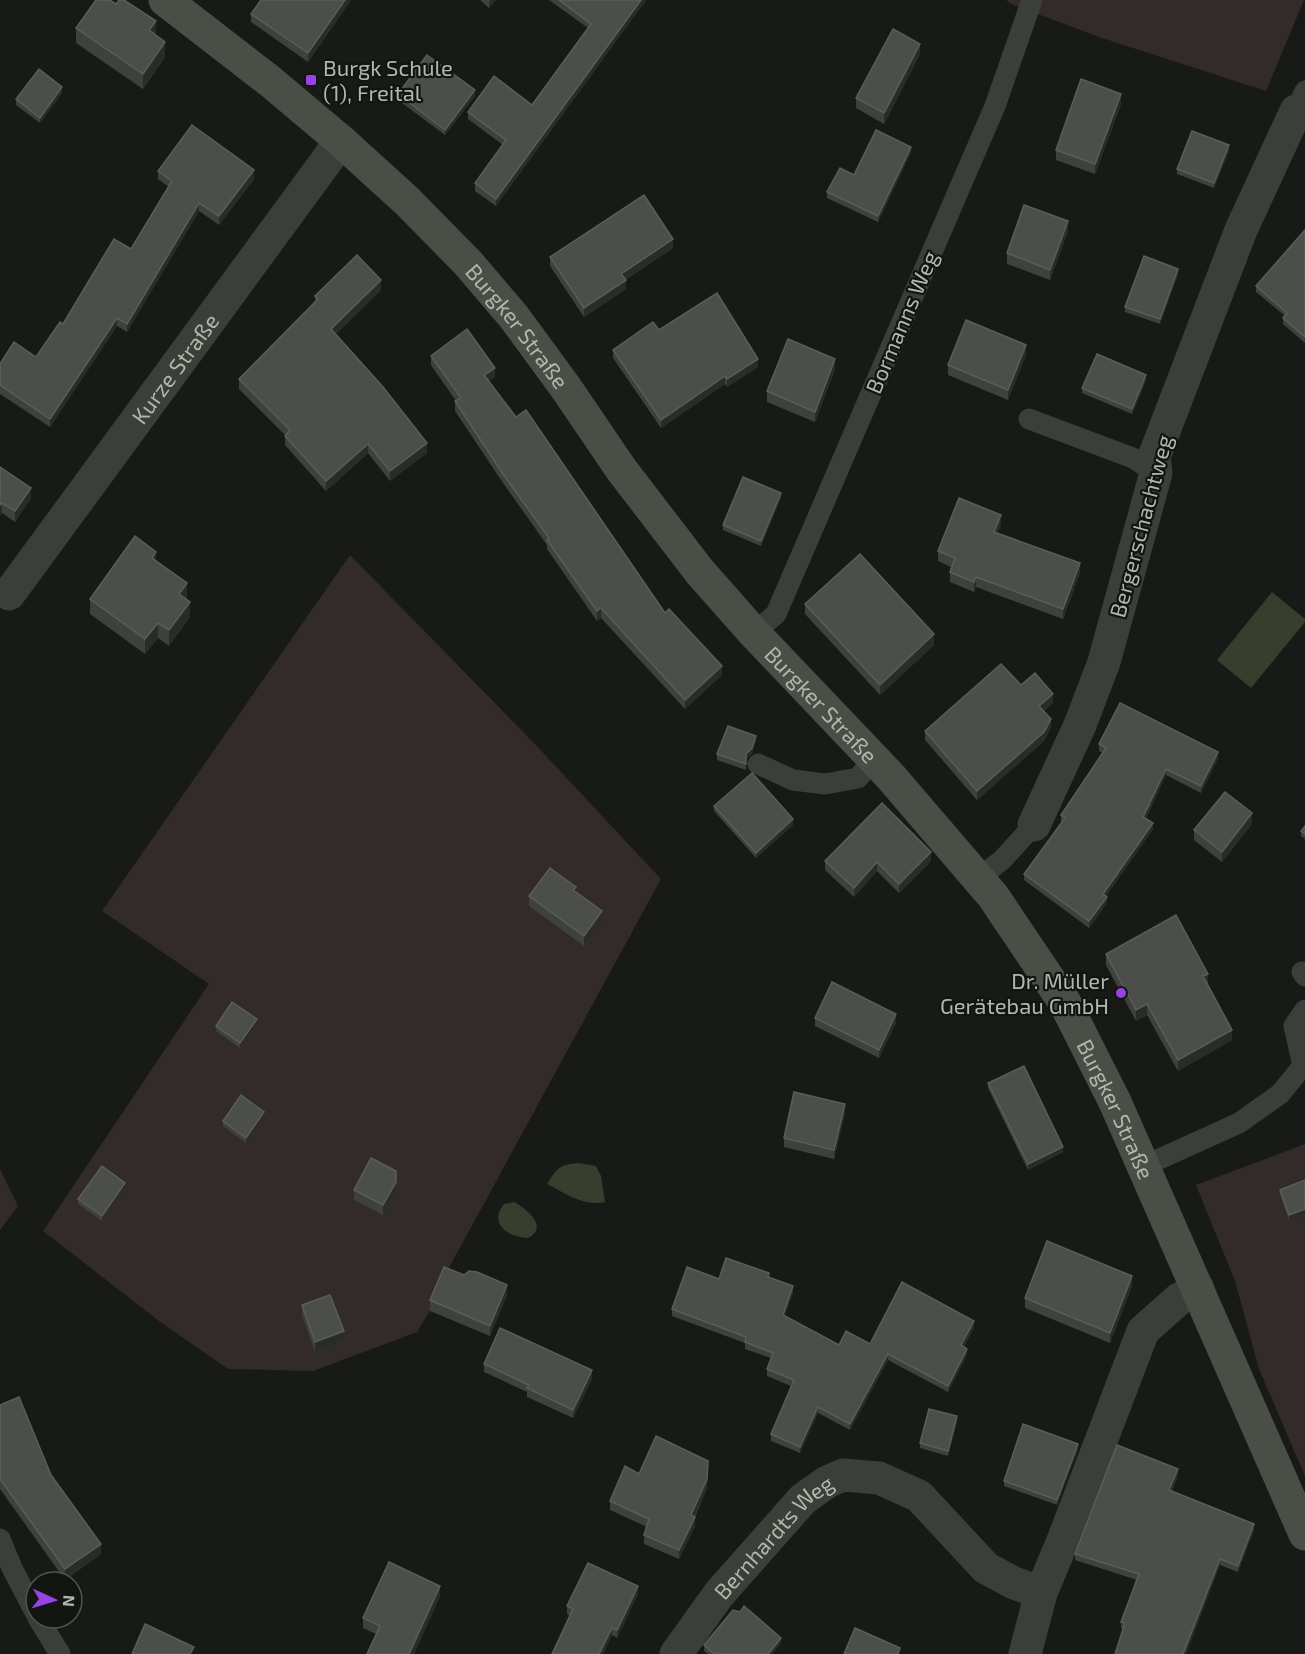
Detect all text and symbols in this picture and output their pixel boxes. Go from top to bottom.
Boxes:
place label: Burgk Schule (1), Freital [323,54,453,105]
marker: Burgk Schule (1), Freital [304,73,318,87]
street label: Bormanns Weg [859,247,943,397]
street label: Burgker Straße [461,258,575,393]
street label: Kurze Straße [125,308,224,428]
street label: Bergerschachtweg [1103,432,1177,620]
street label: Burgker Straße [760,640,883,768]
place label: Dr. Müller Gerätebau GmbH [940,967,1109,1018]
marker: Dr. Müller Gerätebau GmbH [1114,986,1128,1000]
street label: Burgker Straße [1072,1035,1160,1183]
street label: Bernhardts Weg [708,1469,838,1604]
north arrow [24,1570,84,1630]
text: N [60,1595,79,1608]

